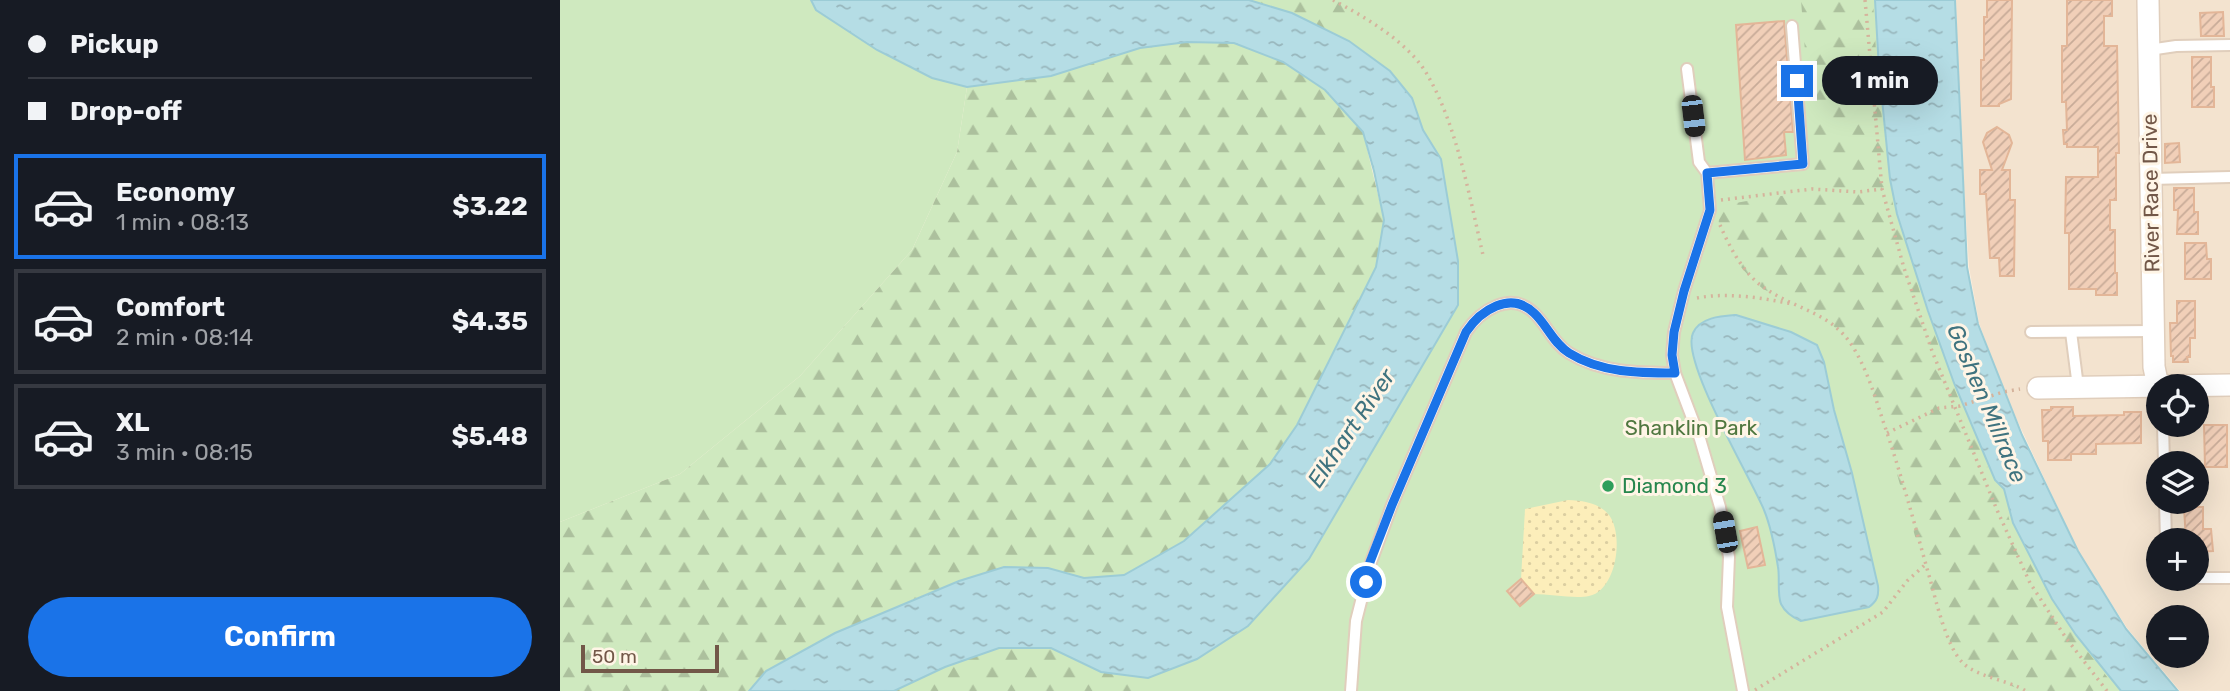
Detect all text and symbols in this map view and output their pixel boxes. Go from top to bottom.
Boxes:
text: Pickup [70,29,159,60]
callout: 1 min [1822,56,1937,106]
route end [1781,65,1813,97]
text: 1 min [1851,66,1909,94]
car [1681,94,1706,138]
text: Drop-off [70,96,182,127]
street label: River Race Drive [2137,113,2164,273]
icon: car [32,175,95,238]
text: Economy [116,177,235,208]
text: $3.22 [452,191,528,222]
text: 1 min · 08:13 [116,208,249,236]
icon: car [32,290,95,353]
text: Comfort [116,292,225,323]
text: $4.35 [452,306,528,337]
water label: Goshen Millrace [1941,319,2033,487]
text: 2 min · 08:14 [116,323,253,351]
water label: Elkhart River [1301,362,1402,493]
map controls [2146,374,2209,668]
button: locate [2146,374,2209,437]
icon: car [32,405,95,468]
text: XL [116,407,149,438]
park label: Shanklin Park [1625,415,1758,440]
text: $5.48 [451,421,528,452]
text: 3 min · 08:15 [116,438,253,466]
button: layers [2146,451,2209,514]
place label: Diamond 3 [1622,473,1727,498]
marker: Diamond 3 [1600,478,1616,494]
car [1712,509,1739,555]
button: + [2146,528,2209,591]
route start [1350,566,1382,598]
button: Confirm [28,597,532,677]
button: − [2146,605,2209,668]
scale bar [581,642,719,674]
text: 50 m [592,645,637,668]

